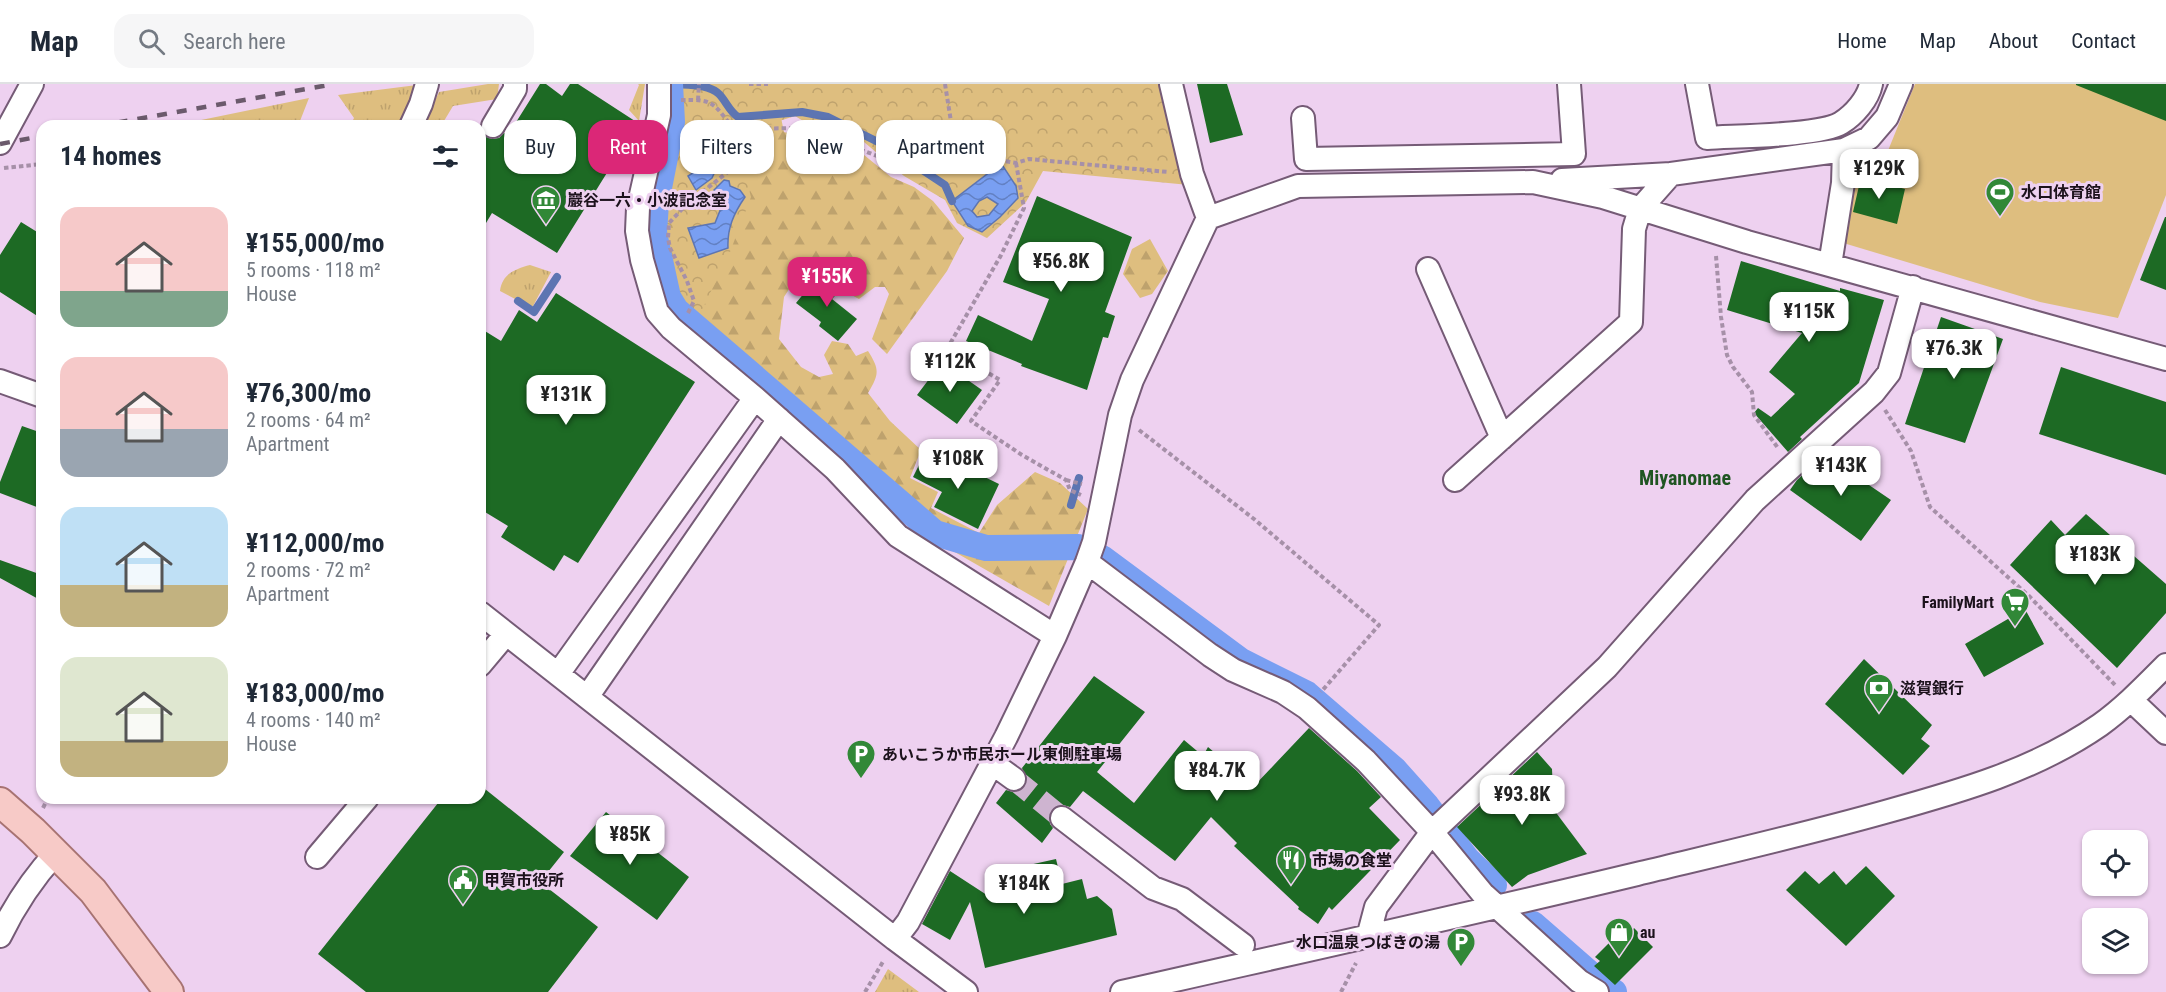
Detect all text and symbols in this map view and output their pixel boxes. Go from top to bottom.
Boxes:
search box [114,14,534,68]
text: Map [30,25,78,58]
icon: search [135,25,168,58]
text: Search here [183,29,286,54]
text: Home [1837,29,1887,53]
text: Map [1920,29,1956,53]
text: About [1989,29,2038,53]
text: Contact [2071,29,2136,53]
chip: Buy [504,120,576,174]
chip: Rent [588,120,668,174]
chip: Filters [680,120,774,174]
chip: New [786,120,864,174]
chip: Apartment [876,120,1006,174]
icon: filters [429,140,462,173]
text: 14 homes [60,141,162,171]
pin: ¥129K [1837,149,1921,200]
text: ¥129K [1854,156,1904,180]
sports icon: 水口体育館 [1984,176,2016,218]
place label: 水口体育館 [2021,183,2101,202]
museum icon: 巖谷一六・小波記念室 [530,184,562,226]
place label: 巖谷一六・小波記念室 [567,191,727,210]
text: ¥155,000/mo [246,228,384,258]
icon: home [108,231,180,303]
pin: ¥56.8K [1012,242,1110,293]
text: ¥56.8K [1033,249,1089,273]
pin: ¥155K [785,257,869,308]
text: 5 rooms · 118 m² [246,258,381,282]
text: ¥155K [802,264,852,288]
text: House [246,282,297,306]
pin: ¥115K [1767,292,1851,343]
text: ¥115K [1784,299,1834,323]
pin: ¥76.3K [1905,329,2003,380]
text: ¥76.3K [1926,336,1982,360]
pin: ¥112K [908,342,992,393]
text: ¥112K [925,349,975,373]
pin: ¥131K [524,375,608,426]
text: ¥76,300/mo [246,378,371,408]
icon: home [108,381,180,453]
text: ¥131K [541,382,591,406]
text: 2 rooms · 64 m² [246,408,371,432]
text: Apartment [246,432,330,456]
pin: ¥108K [916,439,1000,490]
text: ¥108K [933,446,983,470]
pin: ¥143K [1799,446,1883,497]
text: ¥143K [1816,453,1866,477]
district label: Miyanomae [1639,466,1731,490]
text: ¥112,000/mo [246,528,384,558]
icon: home [108,531,180,603]
pin: ¥183K [2053,535,2137,586]
text: ¥183K [2070,542,2120,566]
text: 2 rooms · 72 m² [246,558,371,582]
text: Apartment [246,582,330,606]
supermarket icon: FamilyMart [1999,586,2031,628]
place label: FamilyMart [1922,593,1994,612]
bank icon: 滋賀銀行 [1863,672,1895,714]
text: ¥183,000/mo [246,678,384,708]
place label: 滋賀銀行 [1900,679,1964,698]
icon: home [108,681,180,753]
text: 4 rooms · 140 m² [246,708,381,732]
text: House [246,732,297,756]
parking icon: あいこうか市民ホール東側駐車場 [845,738,877,780]
place label: あいこうか市民ホール東側駐車場 [882,745,1122,764]
pin: ¥84.7K [1168,751,1266,802]
text: ¥84.7K [1189,758,1245,782]
pin: ¥93.8K [1473,775,1571,826]
text: ¥93.8K [1494,782,1550,806]
pin: ¥85K [594,815,666,866]
text: ¥85K [610,822,650,846]
map controls [2082,830,2148,974]
button: locate [2082,830,2148,896]
restaurant icon: 市場の食堂 [1275,844,1307,886]
place label: 市場の食堂 [1312,851,1392,870]
public building icon: 甲賀市役所 [447,864,479,906]
pin: ¥184K [982,864,1066,915]
place label: 甲賀市役所 [484,871,564,890]
text: ¥184K [999,871,1049,895]
button: layers [2082,908,2148,974]
shop icon: au [1603,916,1635,958]
place label: au [1640,923,1656,942]
parking icon: 水口温泉つばきの湯 [1445,926,1477,968]
place label: 水口温泉つばきの湯 [1296,933,1440,952]

